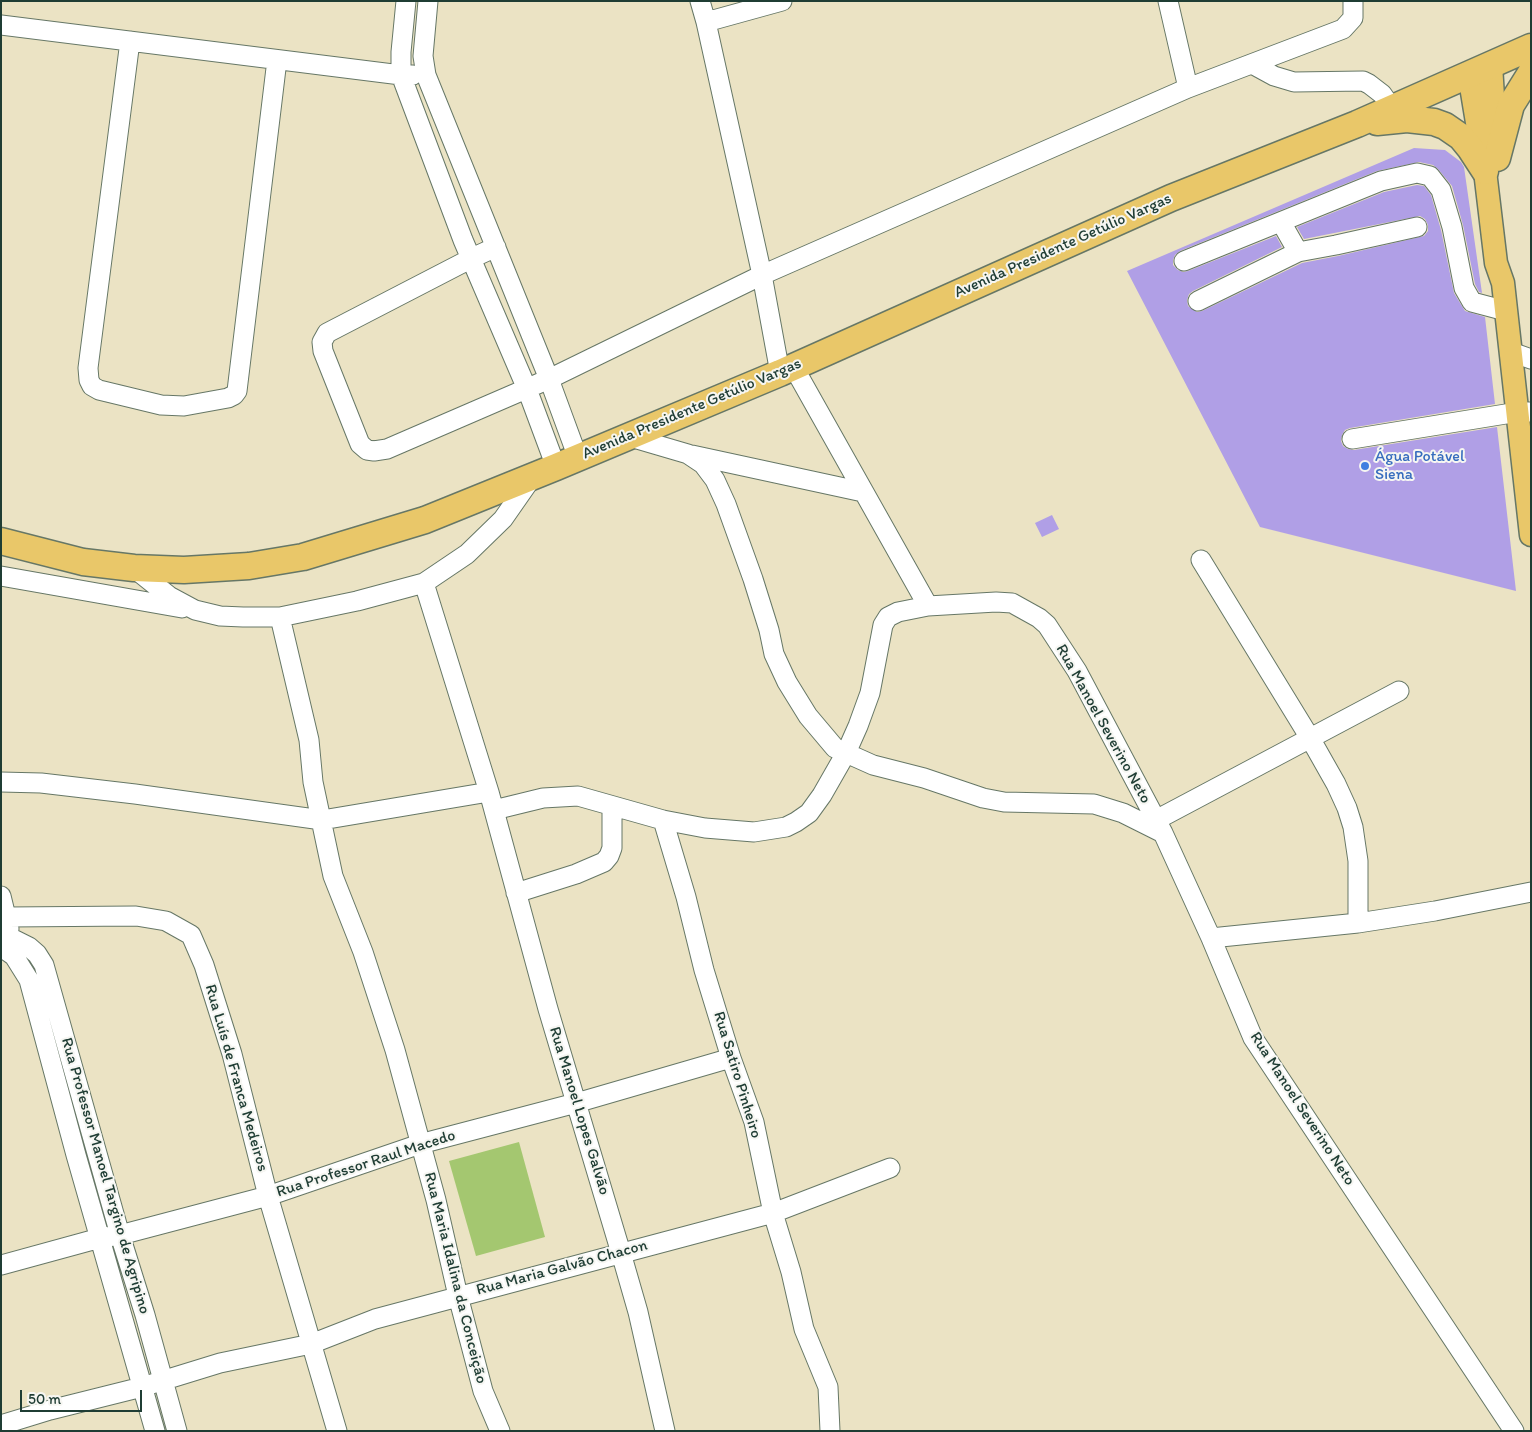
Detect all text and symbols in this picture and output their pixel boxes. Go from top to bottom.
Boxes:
street label: Avenida Presidente Getúlio Vargas [951,189,1175,303]
street label: Avenida Presidente Getúlio Vargas [580,354,804,464]
place label: Água Potável Siena [1375,447,1464,485]
marker: Água Potável Siena [1359,460,1371,472]
street label: Rua Manoel Severino Neto [1051,641,1155,807]
street label: Rua Luís de Franca Medeiros [200,982,272,1174]
street label: Rua Satiro Pinheiro [709,1009,765,1141]
street label: Rua Manoel Lopes Galvão [544,1025,614,1197]
street label: Rua Manoel Severino Neto [1245,1029,1359,1189]
street label: Rua Professor Manoel Targino de Agripino [56,1036,154,1316]
street label: Rua Professor Raul Macedo [274,1126,458,1202]
street label: Rua Maria Idalina da Conceição [419,1170,491,1386]
street label: Rua Maria Galvão Chacon [474,1236,650,1300]
scale bar [22,1380,145,1412]
text: 50 m [28,1390,61,1408]

